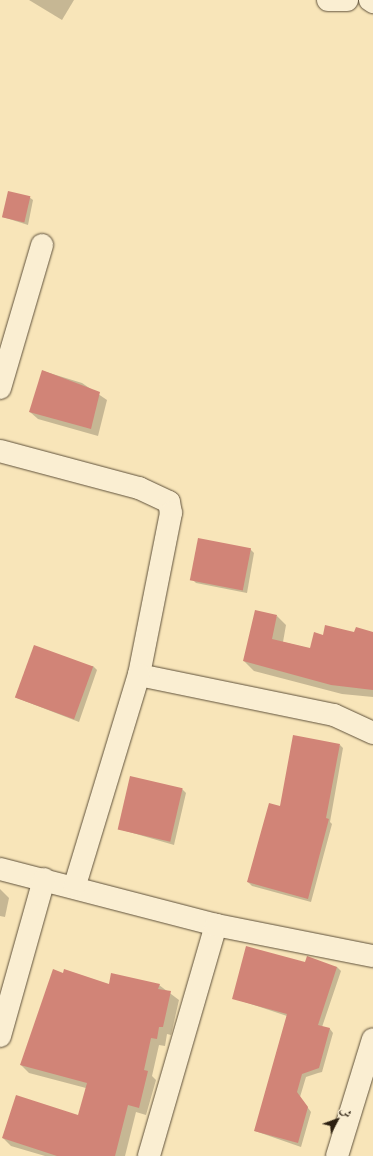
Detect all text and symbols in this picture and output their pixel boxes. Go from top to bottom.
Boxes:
north arrow [317,1100,357,1140]
text: ش [336,1103,356,1121]

